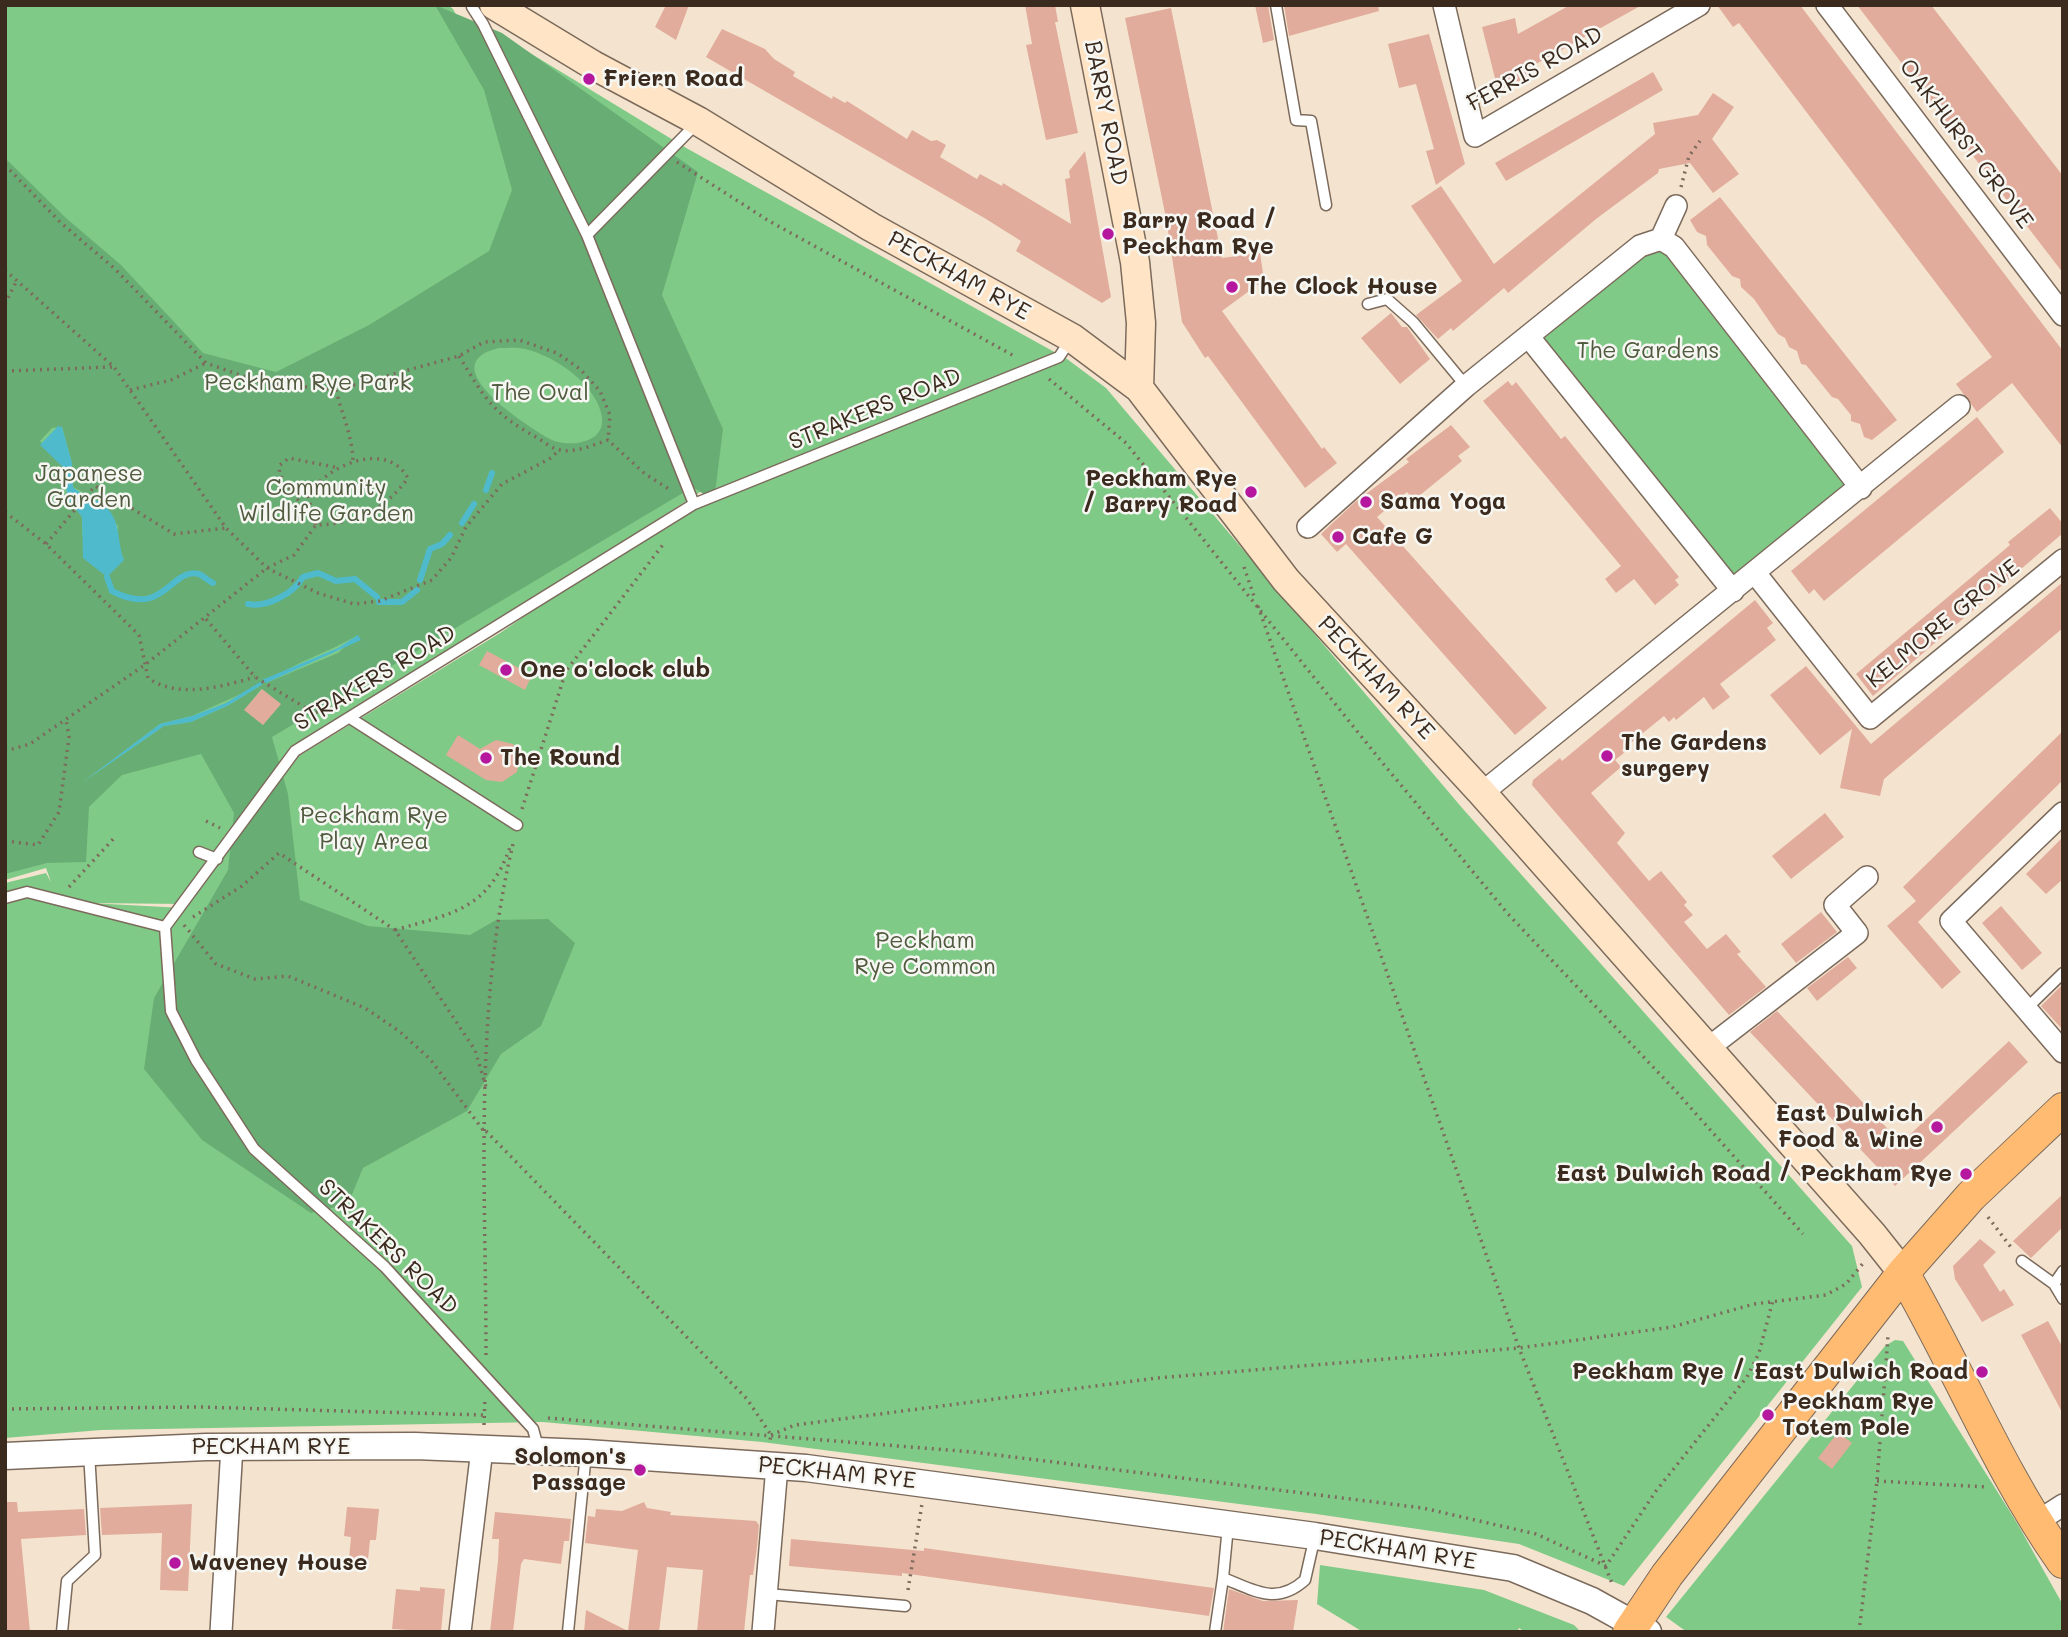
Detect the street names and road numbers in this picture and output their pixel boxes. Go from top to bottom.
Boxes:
street label: FERRIS ROAD [1462,20,1608,118]
street label: BARRY ROAD [1078,38,1134,188]
street label: OAKHURST GROVE [1893,54,2039,234]
street label: PECKHAM RYE [883,225,1035,327]
street label: STRAKERS ROAD [785,362,965,456]
street label: KELMORE GROVE [1861,554,2025,694]
street label: PECKHAM RYE [1312,611,1440,745]
street label: STRAKERS ROAD [289,619,461,737]
street label: STRAKERS ROAD [312,1173,464,1321]
street label: PECKHAM RYE [192,1433,350,1461]
street label: PECKHAM RYE [757,1451,917,1495]
street label: PECKHAM RYE [1318,1524,1478,1576]

